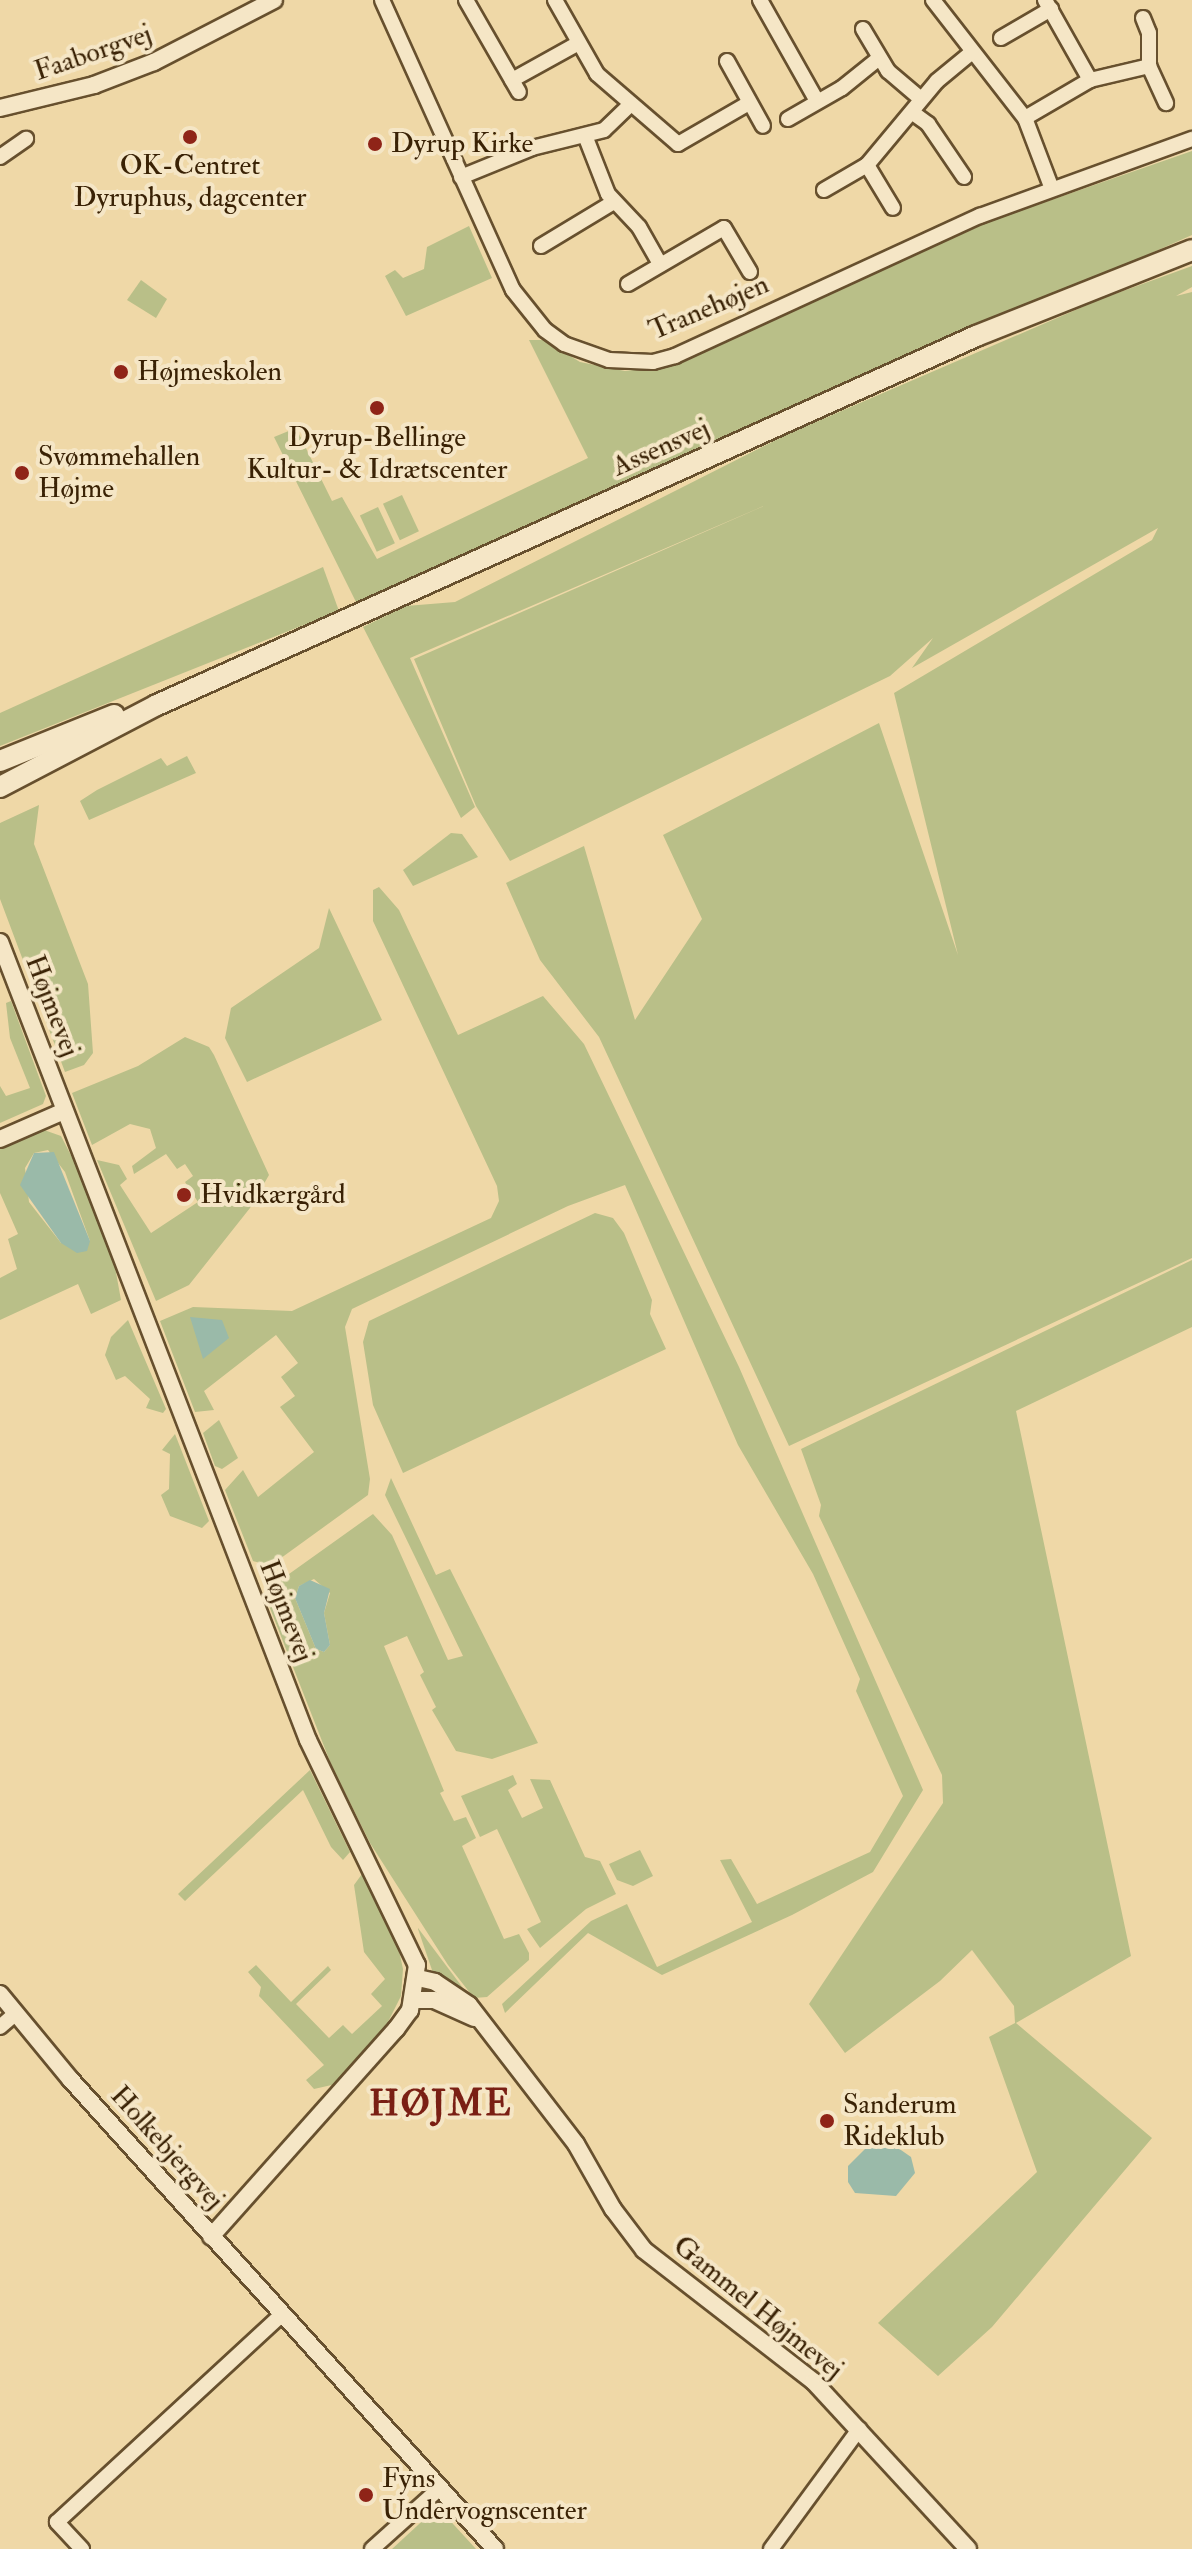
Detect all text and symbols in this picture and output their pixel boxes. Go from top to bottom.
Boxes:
street label: Faaborgvej [30,17,156,89]
place label: Dyrup Kirke [391,127,533,161]
marker: OK-Centret Dyruphus, dagcenter [181,128,199,146]
marker: Dyrup Kirke [366,135,384,153]
place label: OK-Centret Dyruphus, dagcenter [74,149,306,215]
street label: Tranehøjen [644,268,774,348]
place label: Højmeskolen [137,355,282,389]
marker: Højmeskolen [112,363,130,381]
marker: Dyrup-Bellinge Kultur- & Idrætscenter [368,399,386,417]
street label: Assensvej [607,412,715,484]
place label: Dyrup-Bellinge Kultur- & Idrætscenter [247,421,507,487]
place label: Svømmehallen Højme [38,440,200,506]
marker: Svømmehallen Højme [13,464,31,482]
street label: Højmevej [17,951,87,1061]
place label: Hvidkærgård [200,1178,346,1212]
marker: Hvidkærgård [175,1186,193,1204]
street label: Højmevej [251,1556,321,1666]
street label: Holkebjergvej [103,2079,231,2217]
district label: HØJME [369,2082,513,2126]
place label: Sanderum Rideklub [843,2088,957,2154]
marker: Sanderum Rideklub [818,2112,836,2130]
street label: Gammel Højmevej [666,2229,850,2387]
place label: Fyns Undervognscenter [382,2462,587,2528]
marker: Fyns Undervognscenter [357,2486,375,2504]

